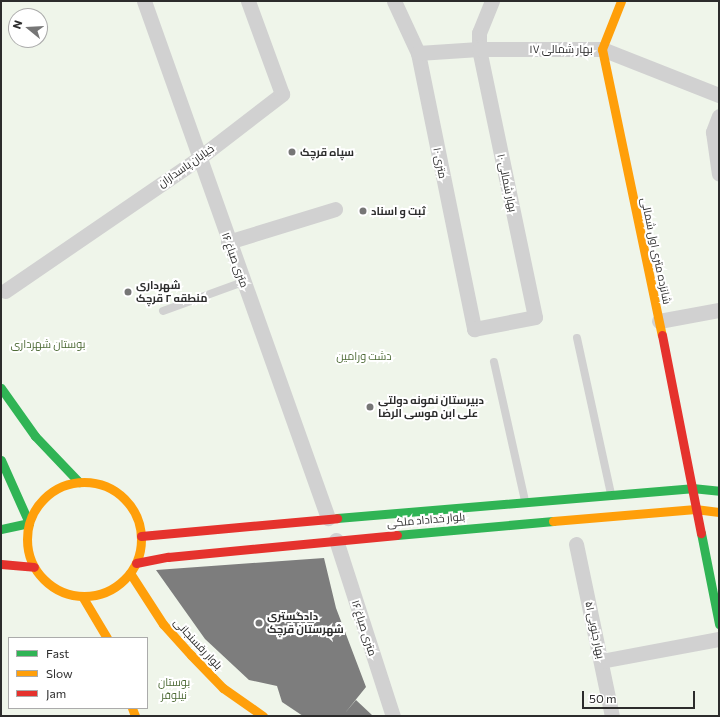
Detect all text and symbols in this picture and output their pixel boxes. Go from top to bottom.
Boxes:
north arrow [8,8,48,48]
text: N [10,19,25,30]
street label: بهار شمالی ۱۷ [529,42,593,56]
street label: خیابان پاسداران [155,142,217,190]
place label: سپاه قرچک [300,145,354,159]
street label: ۱۰ متری [430,146,450,180]
marker: سپاه قرچک [287,147,297,157]
street label: بهار شمالی ۱۰ [494,153,520,213]
street label: شانزده متری اول شمالی [638,196,674,306]
place label: ثبت و اسناد [371,204,426,218]
marker: ثبت و اسناد [358,206,368,216]
street label: ۱۶ متری صباغ [219,231,251,289]
place label: شهرداری منطقه ۲ قرچک [136,279,207,305]
marker: شهرداری منطقه ۲ قرچک [123,287,133,297]
park label: بوستان شهرداری [11,337,85,351]
park label: دشت ورامین [336,349,392,363]
place label: دبیرستان نمونه دولتی علی ابن موسی الرضا [378,394,484,420]
marker: دبیرستان نمونه دولتی علی ابن موسی الرضا [365,402,375,412]
street label: بلوار خداداد ملکی [386,510,466,530]
street label: ۱۶ متری صباغ [349,598,379,658]
street label: بهار جنوبی ۵۱ [582,600,608,660]
place label: دادگستری شهرستان قرچک [267,610,344,636]
street label: بلوار رفسنجانی [171,616,225,672]
marker: دادگستری شهرستان قرچک [254,618,264,628]
legend [8,637,148,709]
text: Fast [46,646,69,660]
text: Slow [46,666,73,680]
park label: بوستان نیلوفر [158,676,190,702]
scale bar [584,683,697,709]
text: Jam [46,686,66,700]
text: 50 m [589,691,617,705]

